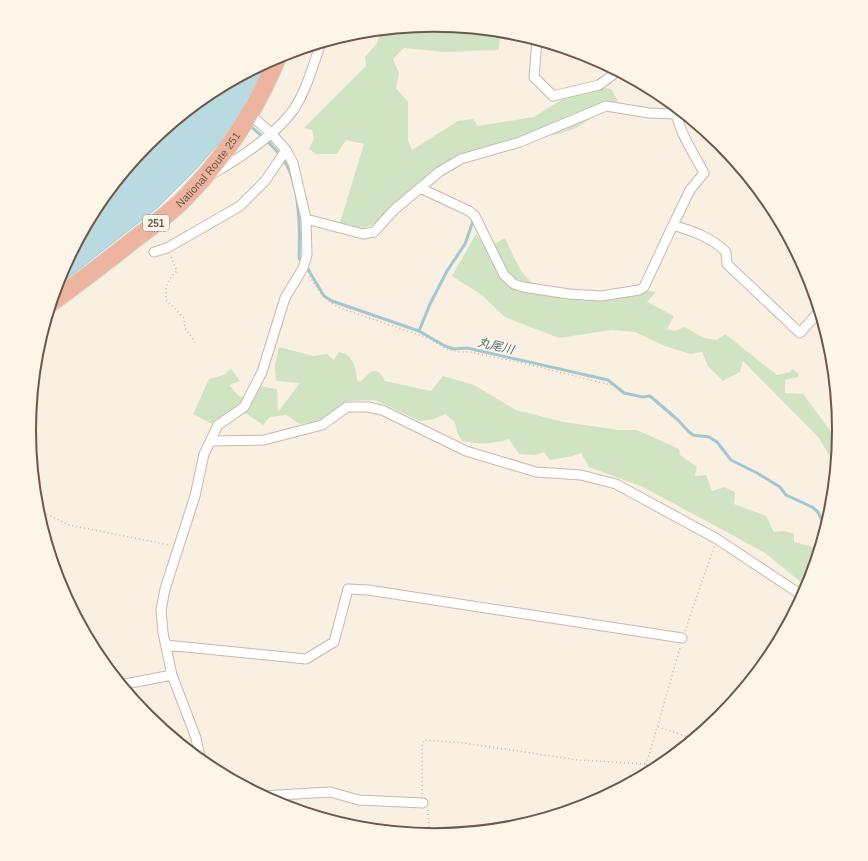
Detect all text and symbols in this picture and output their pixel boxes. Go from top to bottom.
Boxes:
street label: National Route 251 [173,130,243,210]
road number: 251 [143,215,169,231]
water label: 丸尾川 [477,335,517,357]

